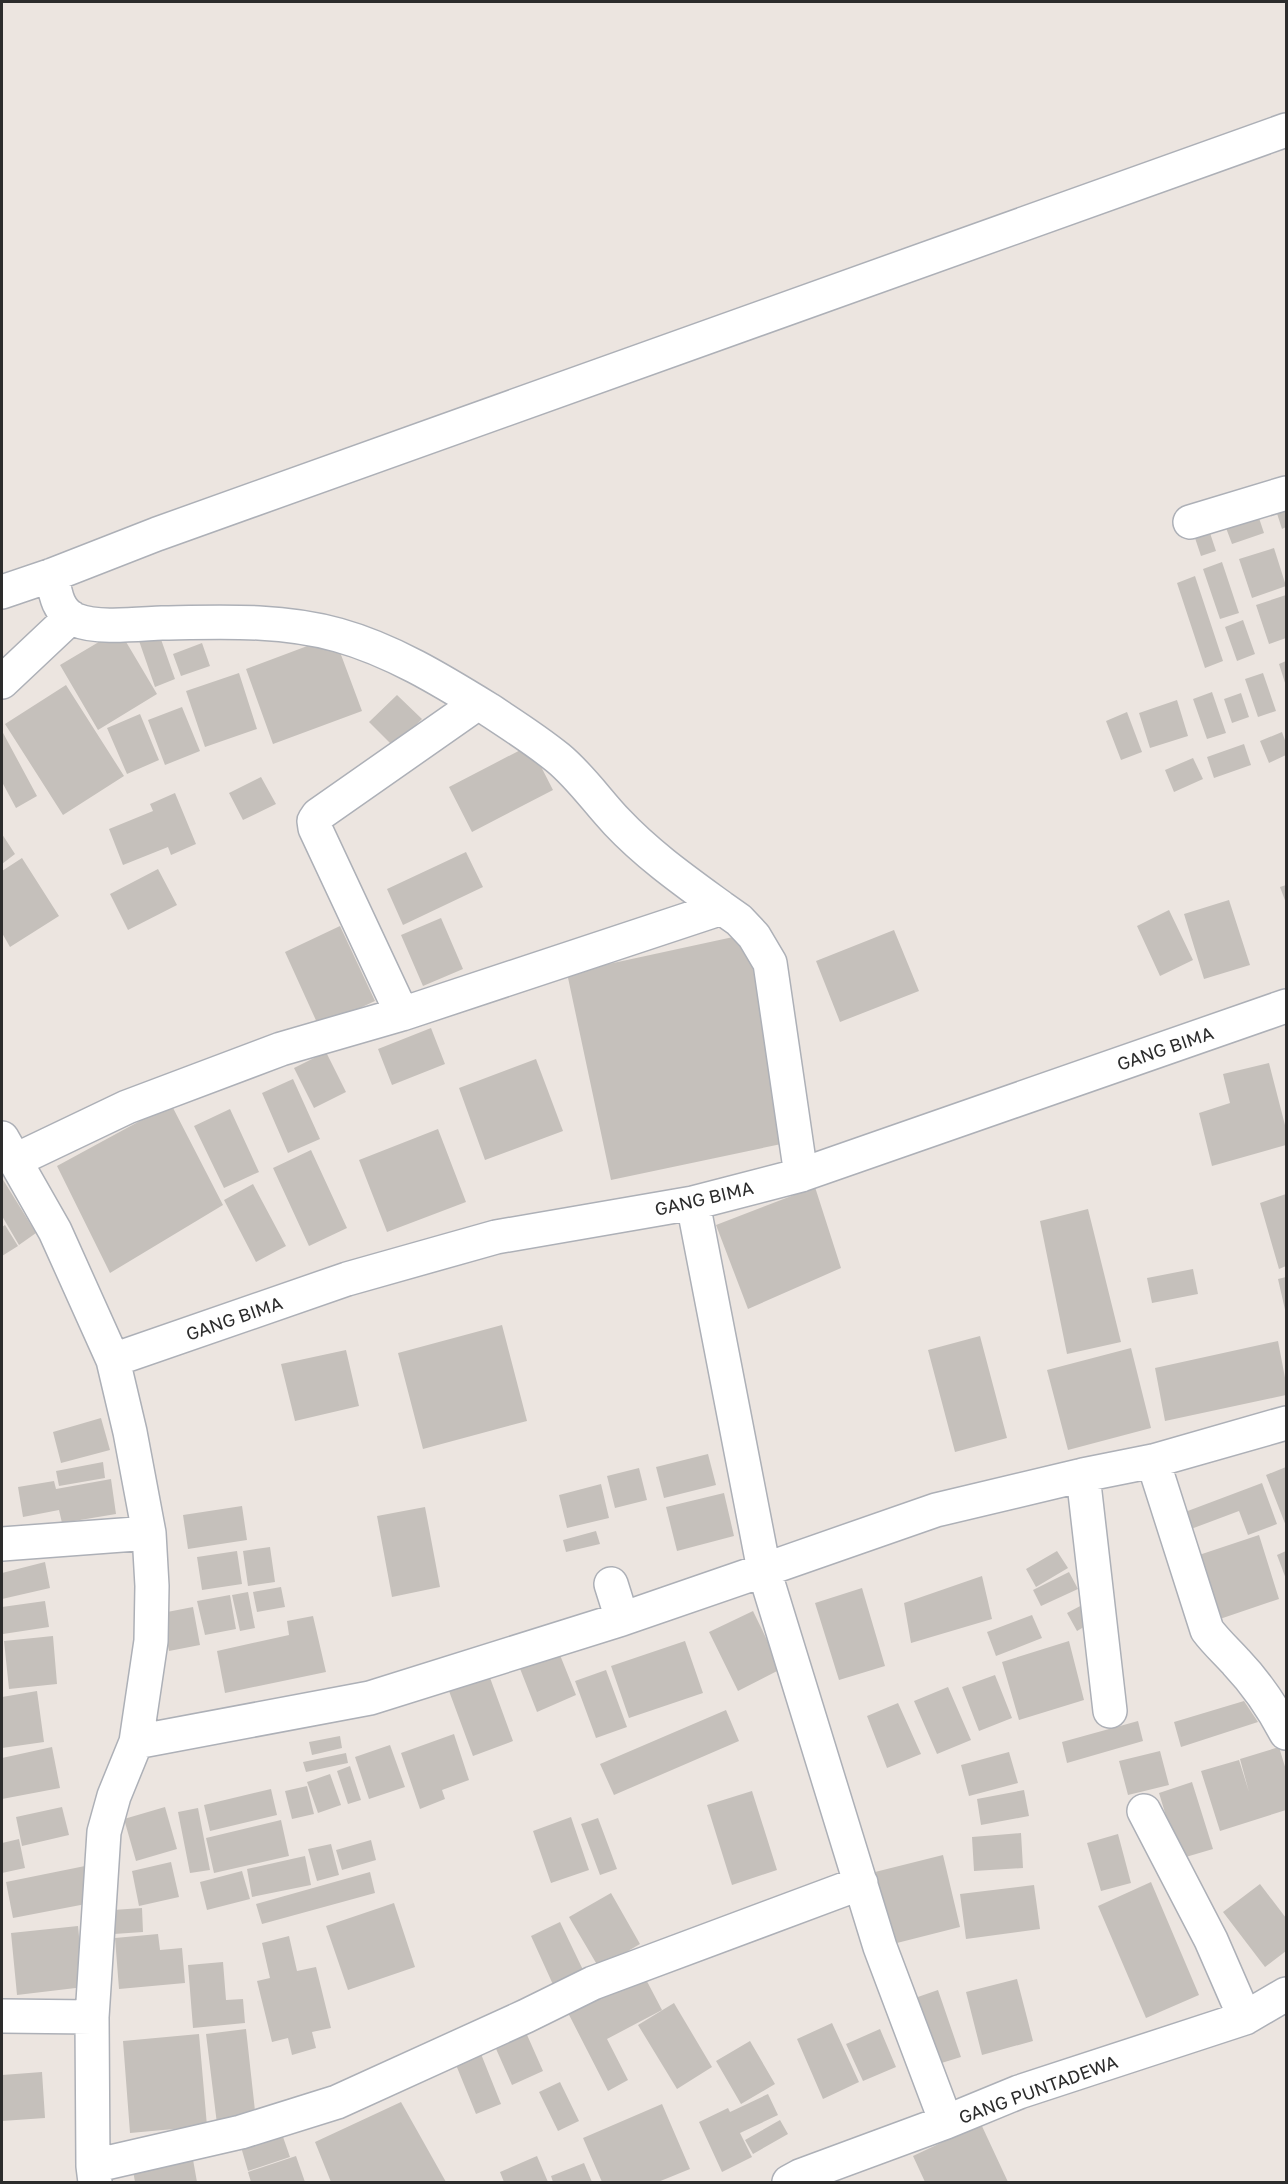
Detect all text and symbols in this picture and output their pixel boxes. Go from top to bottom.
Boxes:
street label: GANG BIMA [1114,1021,1216,1075]
street label: GANG BIMA [653,1176,755,1220]
street label: GANG BIMA [183,1291,285,1345]
street label: GANG PUNTADEWA [956,2050,1120,2128]

